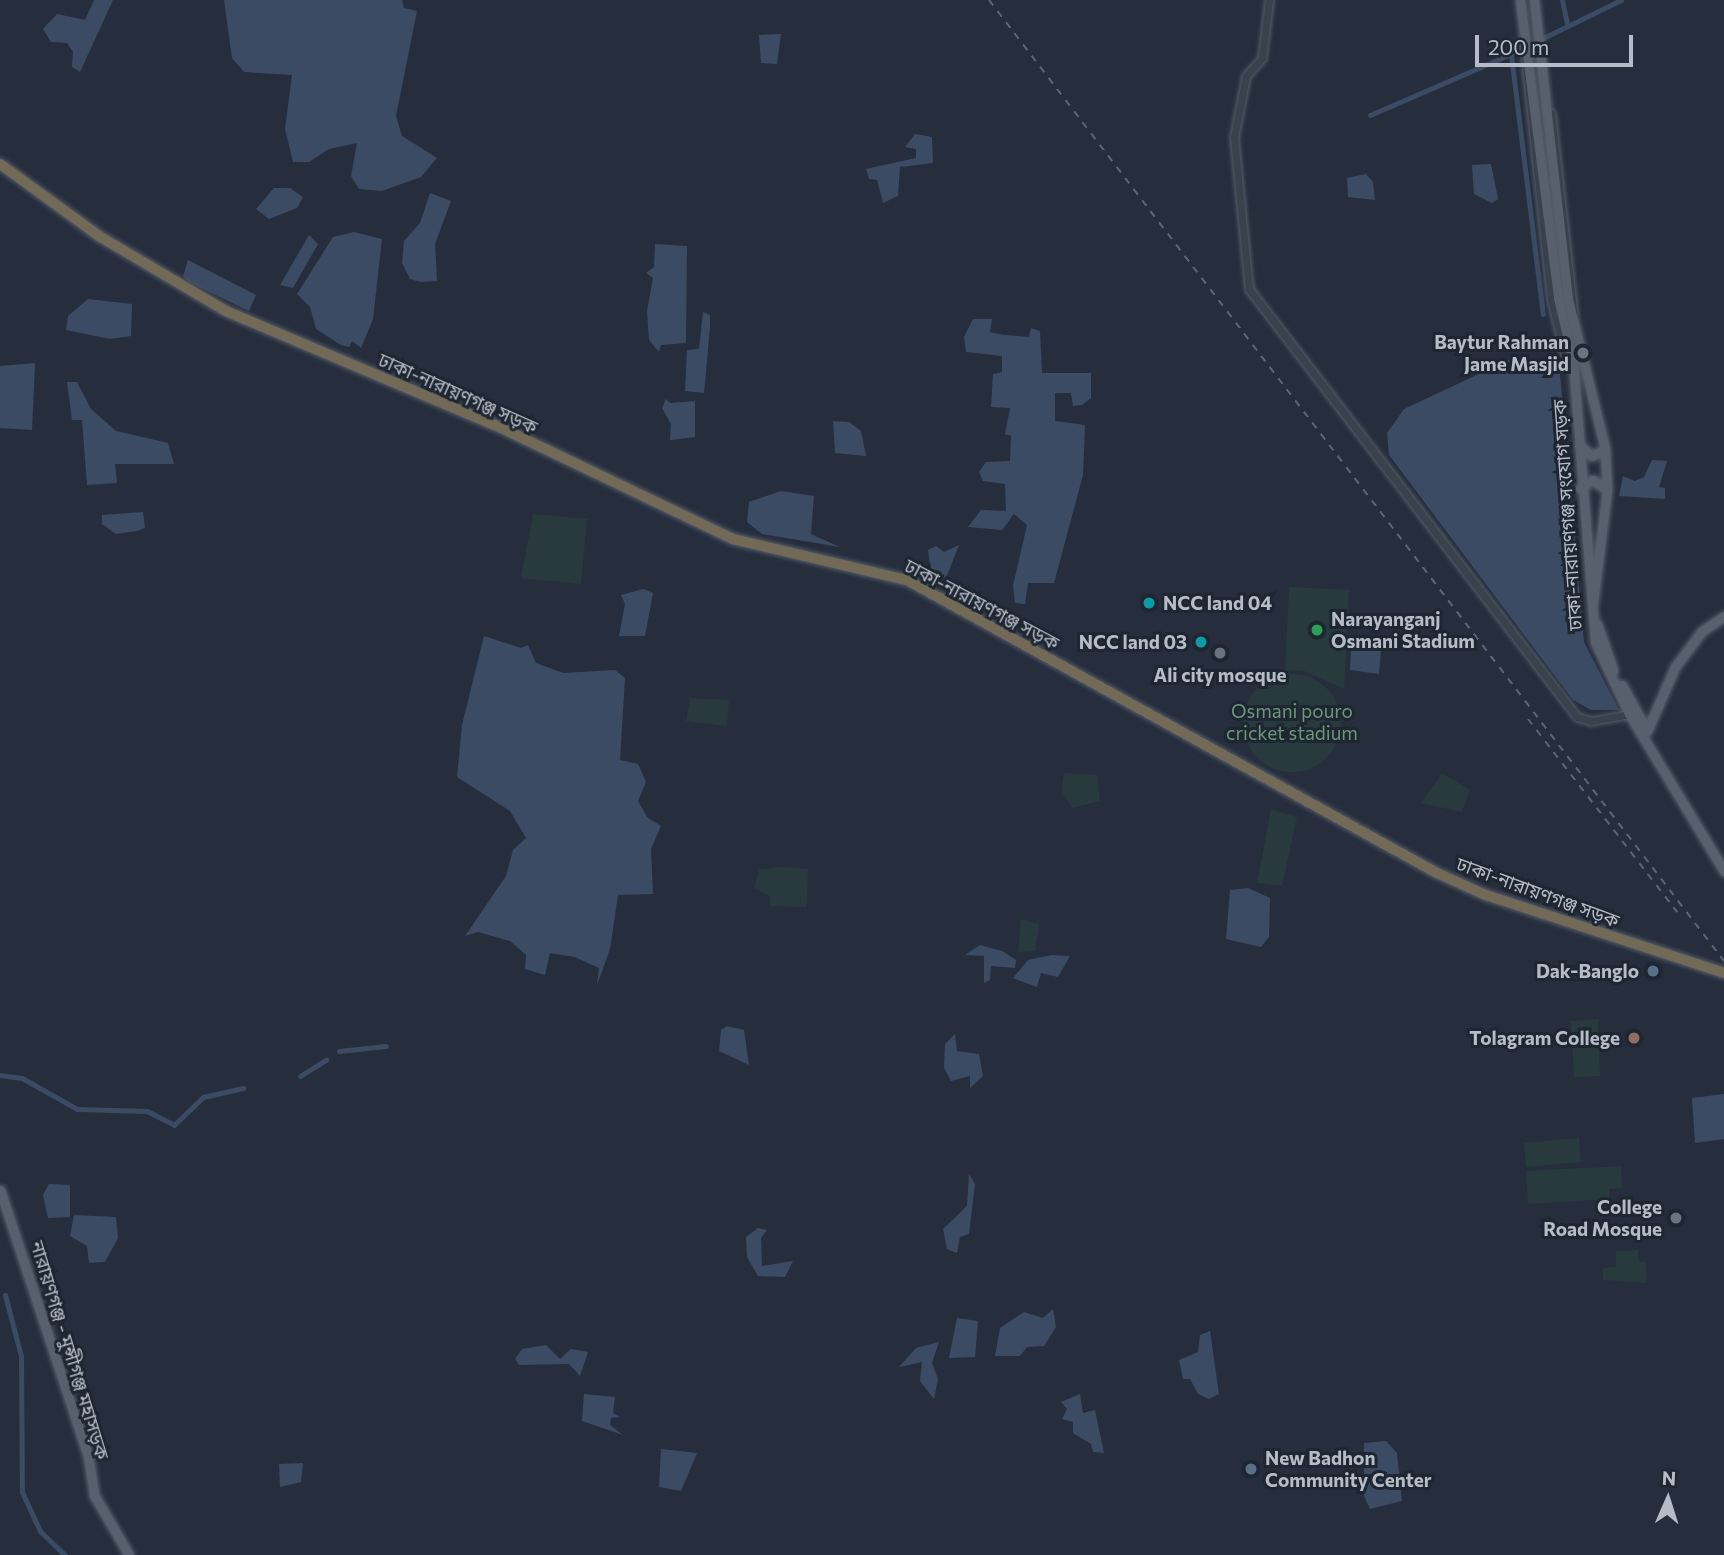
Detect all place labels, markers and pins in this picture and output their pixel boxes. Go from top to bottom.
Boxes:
place label: Baytur Rahman Jame Masjid [1434,331,1569,375]
marker: Baytur Rahman Jame Masjid [1575,345,1591,361]
place label: NCC land 04 [1163,592,1272,614]
marker: NCC land 04 [1141,595,1157,611]
place label: Narayanganj Osmani Stadium [1331,608,1475,652]
marker: Narayanganj Osmani Stadium [1309,622,1325,638]
place label: NCC land 03 [1079,631,1187,653]
marker: NCC land 03 [1193,634,1209,650]
marker: Ali city mosque [1212,645,1228,661]
place label: Ali city mosque [1154,664,1286,686]
place label: Dak-Banglo [1536,960,1639,982]
marker: Dak-Banglo [1645,963,1661,979]
place label: Tolagram College [1469,1027,1620,1049]
marker: Tolagram College [1626,1030,1642,1046]
place label: College Road Mosque [1543,1196,1662,1240]
marker: College Road Mosque [1668,1210,1684,1226]
place label: New Badhon Community Center [1265,1447,1431,1491]
marker: New Badhon Community Center [1243,1461,1259,1477]

